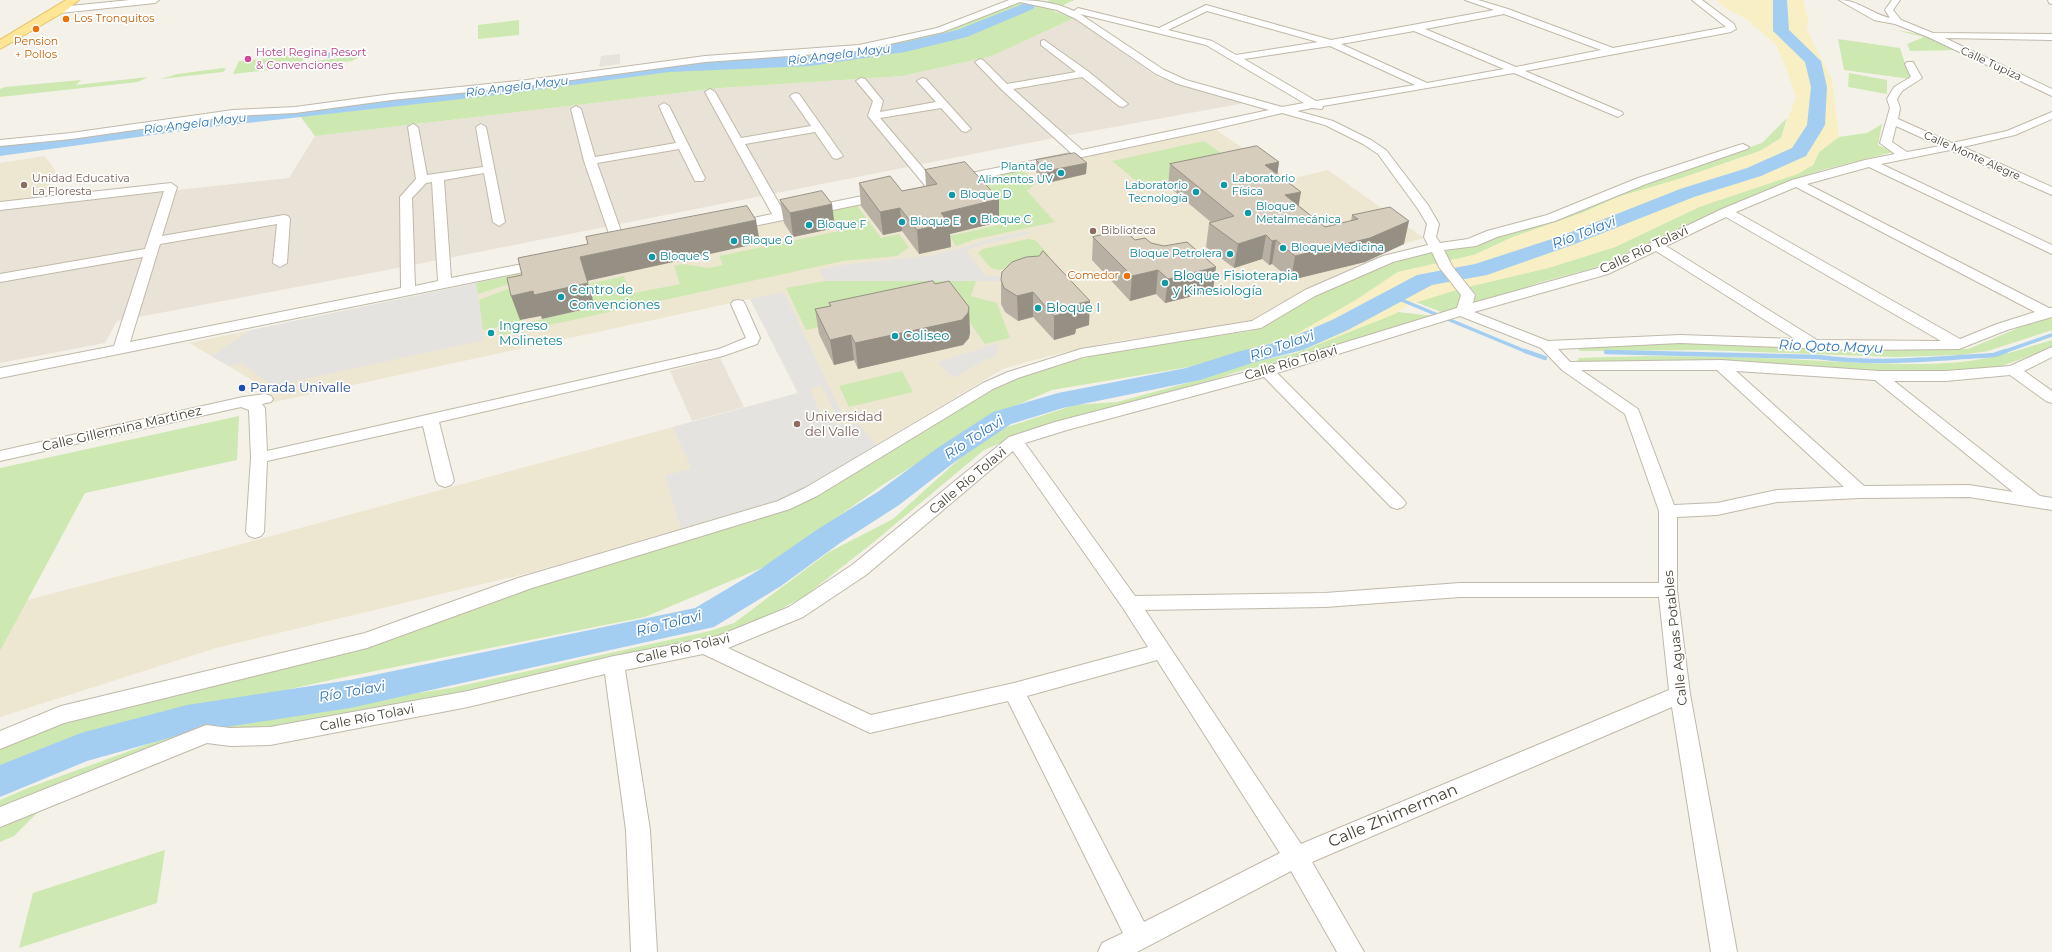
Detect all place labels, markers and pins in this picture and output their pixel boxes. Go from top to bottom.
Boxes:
place label: Los Tronquitos [74,12,155,26]
marker: Los Tronquitos [61,14,71,24]
marker: Pension + Pollos [31,24,41,34]
place label: Pension + Pollos [14,35,58,61]
place label: Hotel Regina Resort & Convenciones [256,46,366,72]
marker: Hotel Regina Resort & Convenciones [243,54,253,64]
place label: Planta de Alimentos UV [978,160,1053,186]
marker: Planta de Alimentos UV [1056,168,1066,178]
place label: Unidad Educativa La Floresta [32,172,130,198]
place label: Laboratorio Física [1232,172,1295,198]
place label: Laboratorio Tecnología [1125,179,1188,205]
marker: Unidad Educativa La Floresta [19,180,29,190]
marker: Laboratorio Física [1219,180,1229,190]
marker: Laboratorio Tecnología [1191,187,1201,197]
place label: Bloque D [960,188,1012,202]
marker: Bloque D [947,190,957,200]
place label: Bloque Metalmecánica [1256,200,1341,226]
marker: Bloque Metalmecánica [1243,208,1253,218]
place label: Bloque C [981,213,1031,227]
place label: Bloque E [910,215,960,229]
marker: Bloque C [968,215,978,225]
marker: Bloque E [897,217,907,227]
place label: Bloque F [817,218,866,232]
marker: Bloque F [804,220,814,230]
place label: Biblioteca [1101,224,1156,238]
marker: Biblioteca [1088,226,1098,236]
place label: Bloque G [742,234,793,248]
marker: Bloque G [729,236,739,246]
place label: Bloque Medicina [1291,241,1384,255]
marker: Bloque Medicina [1278,243,1288,253]
place label: Bloque Petrolera [1129,247,1222,261]
marker: Bloque Petrolera [1225,249,1235,259]
place label: Bloque S [660,250,709,264]
marker: Bloque S [647,252,657,262]
place label: Bloque Fisioterapia y Kinesiología [1173,268,1298,299]
place label: Comedor [1067,269,1119,283]
marker: Comedor [1122,271,1132,281]
marker: Bloque Fisioterapia y Kinesiología [1160,278,1170,288]
place label: Centro de Convenciones [569,282,660,313]
marker: Centro de Convenciones [556,292,566,302]
place label: Bloque I [1046,300,1100,316]
marker: Bloque I [1033,303,1043,313]
place label: Ingreso Molinetes [499,318,562,349]
marker: Ingreso Molinetes [486,328,496,338]
place label: Coliseo [903,328,949,344]
marker: Coliseo [890,331,900,341]
place label: Parada Univalle [250,380,351,396]
marker: Parada Univalle [237,383,247,393]
place label: Universidad del Valle [805,409,883,440]
marker: Universidad del Valle [792,419,802,429]

